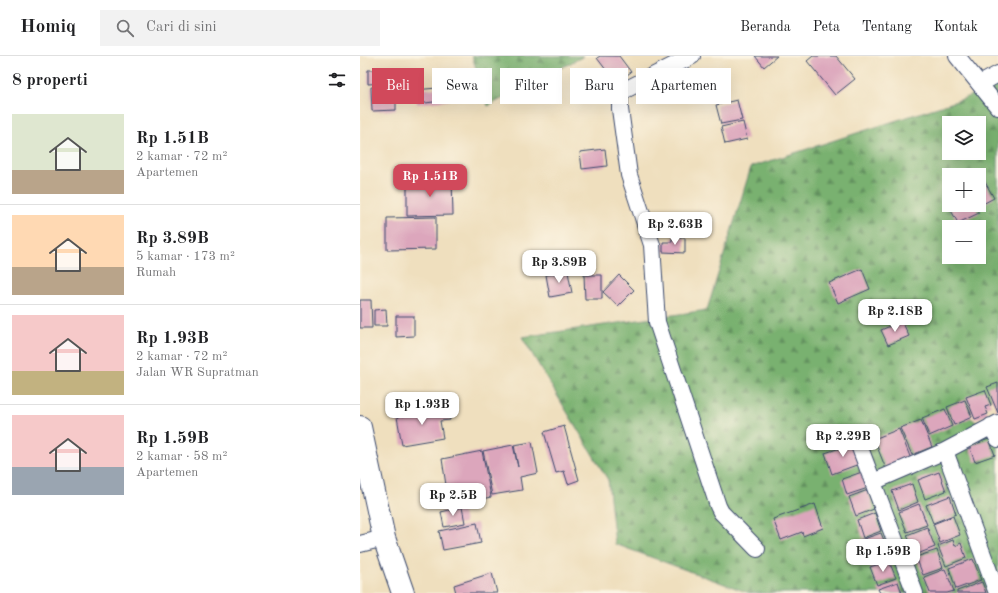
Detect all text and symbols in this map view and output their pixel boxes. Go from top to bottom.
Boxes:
search box [100,10,380,46]
icon: search [114,17,136,39]
text: Homiq [20,18,76,37]
text: Cari di sini [146,20,217,35]
text: Beranda [740,20,791,34]
text: Peta [813,20,840,34]
text: Tentang [862,20,912,34]
text: Kontak [934,20,978,34]
chip: Beli [372,68,424,104]
chip: Sewa [432,68,492,104]
chip: Filter [500,68,562,104]
chip: Baru [570,68,628,104]
chip: Apartemen [636,68,731,104]
icon: filters [326,69,348,91]
text: 8 properti [12,72,88,89]
map controls [942,116,986,264]
button: layers [942,116,986,160]
icon: home [44,130,92,178]
text: Rp 1.51B [136,130,209,147]
text: 2 kamar · 72 m² [136,150,227,163]
pin: Rp 1.51B [389,164,471,198]
text: Apartemen [136,166,198,179]
button: + [942,168,986,212]
text: Rp 1.51B [402,170,458,183]
pin: Rp 2.63B [634,212,716,246]
text: Rp 2.63B [647,218,703,231]
button: − [942,220,986,264]
text: Rp 3.89B [136,230,209,247]
icon: home [44,231,92,279]
text: 5 kamar · 173 m² [136,250,235,263]
pin: Rp 3.89B [518,250,600,284]
text: Rp 3.89B [531,256,587,269]
text: Rumah [136,266,176,279]
pin: Rp 2.18B [854,299,936,333]
text: Rp 2.18B [867,305,923,318]
text: Rp 1.93B [136,330,209,347]
icon: home [44,331,92,379]
text: 2 kamar · 72 m² [136,350,227,363]
text: Jalan WR Supratman [136,366,259,379]
pin: Rp 1.93B [381,392,463,426]
text: Rp 1.93B [394,398,450,411]
pin: Rp 2.29B [802,424,884,458]
text: Rp 1.59B [136,430,209,447]
text: Rp 2.29B [815,430,871,443]
icon: home [44,431,92,479]
text: 2 kamar · 58 m² [136,450,227,463]
text: Apartemen [136,466,198,479]
pin: Rp 2.5B [416,483,490,517]
text: Rp 2.5B [429,489,477,502]
pin: Rp 1.59B [842,539,924,573]
text: Rp 1.59B [855,545,911,558]

